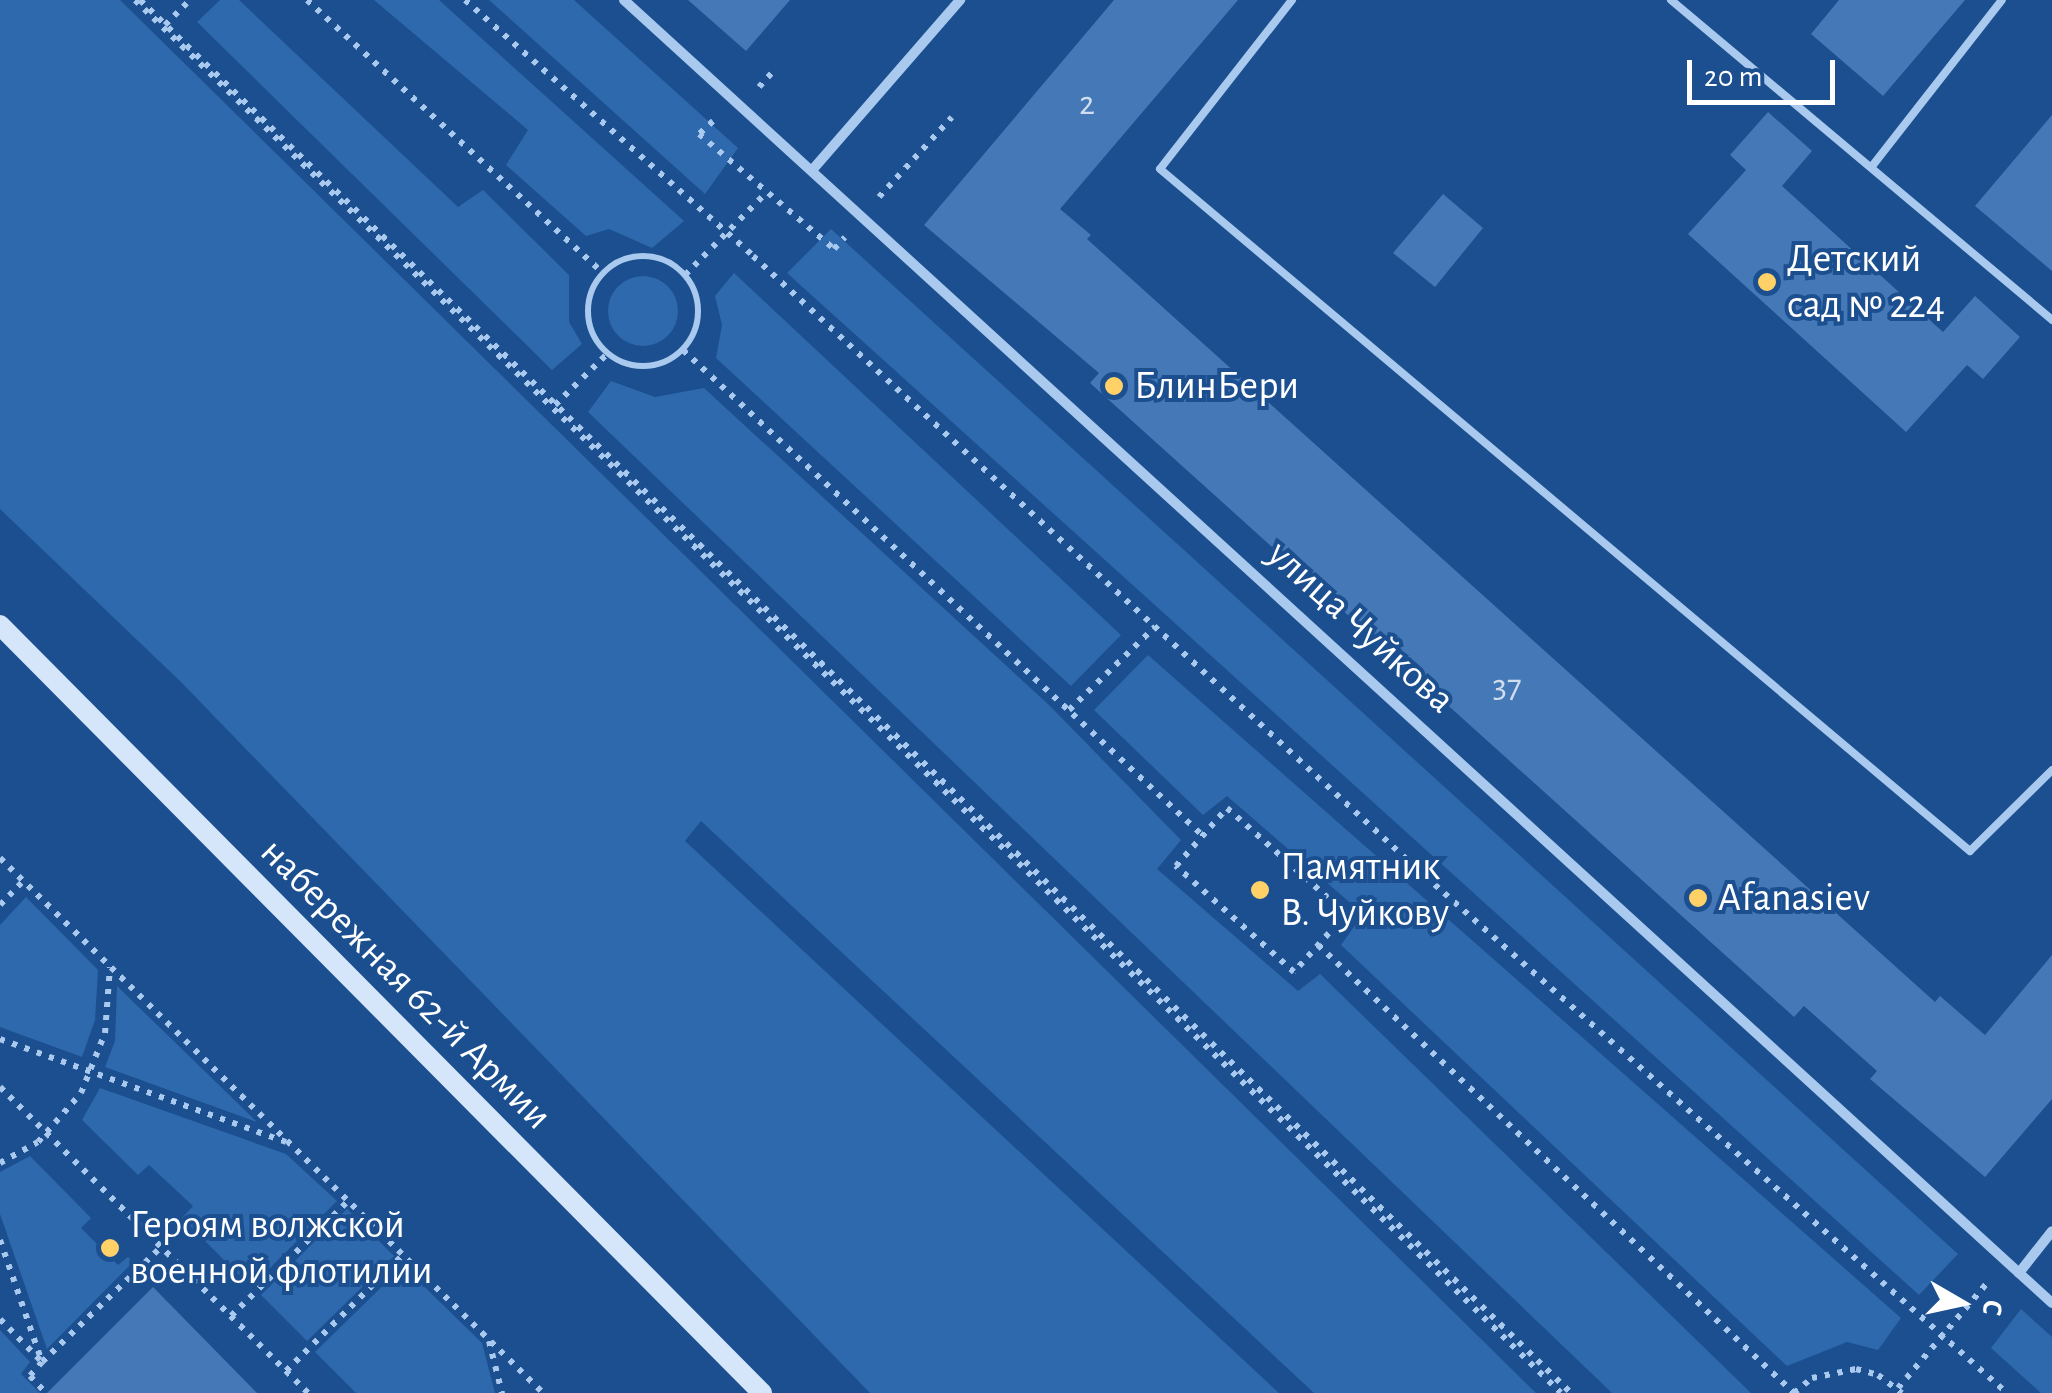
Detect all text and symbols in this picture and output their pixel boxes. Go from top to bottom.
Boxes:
scale bar [1692,40,1840,102]
text: 20 m [1704,62,1762,92]
house number: 2 [1079,83,1095,125]
place label: Детский сад № 224 [1787,235,1945,329]
marker: Детский сад № 224 [1756,271,1778,293]
place label: БлинБери [1134,362,1299,410]
marker: БлинБери [1103,375,1125,397]
street label: улица Чуйкова [1257,530,1465,724]
house number: 37 [1492,666,1522,708]
street label: набережная 62-й Армии [250,828,562,1140]
place label: Памятник В. Чуйкову [1280,843,1449,937]
place label: Afanasiev [1718,874,1870,922]
marker: Памятник В. Чуйкову [1249,879,1271,901]
marker: Afanasiev [1687,887,1709,909]
place label: Героям волжской военной флотилии [130,1201,433,1295]
marker: Героям волжской военной флотилии [99,1237,121,1259]
north arrow [1912,1253,2012,1353]
text: С [1977,1298,2007,1318]

